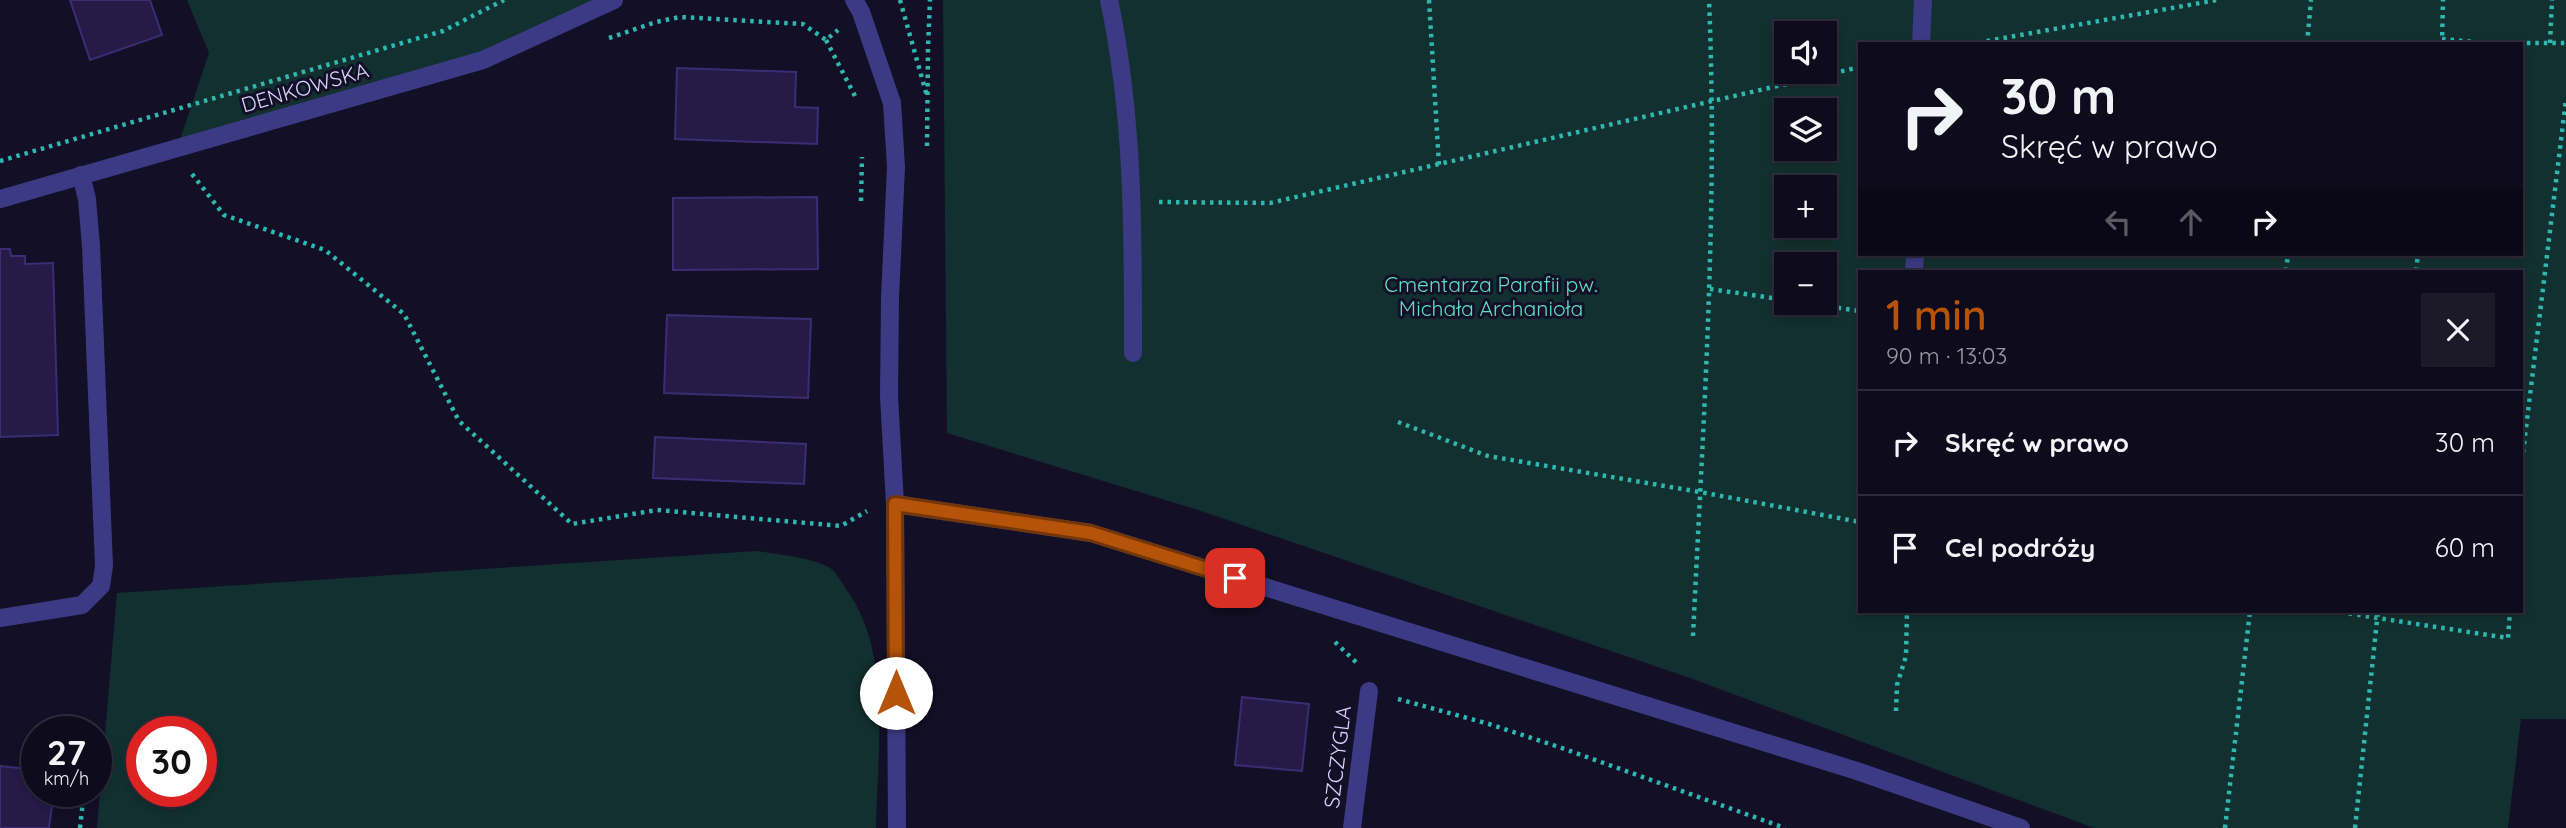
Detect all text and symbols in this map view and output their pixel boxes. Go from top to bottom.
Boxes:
map controls [1774,21,1837,315]
button: sound [1774,21,1837,84]
street label: DENKOWSKA [238,56,372,118]
text: 30 m [2001,65,2116,126]
icon: right [1886,70,1977,161]
button: layers [1774,98,1837,161]
text: Skręć w prawo [2001,126,2218,166]
button: + [1774,175,1837,238]
icon: left [2099,203,2137,241]
icon: ahead [2172,203,2210,241]
icon: right [2245,203,2283,241]
button: − [1774,252,1837,315]
park label: Cmentarza Parafii pw. Michała Archanioła [1384,271,1598,321]
text: 1 min [1886,288,1987,341]
button: close [2421,293,2495,367]
text: 90 m · 13:03 [1886,341,2007,370]
icon: right [1886,424,1924,462]
text: Skręć w prawo [1945,426,2129,459]
text: 30 m [2435,426,2495,459]
icon: arrive [1886,529,1924,567]
text: Cel podróży [1945,531,2095,564]
text: 60 m [2435,531,2495,564]
pin [1205,548,1265,608]
icon: arrive [1216,559,1254,597]
position arrow [859,656,933,730]
street label: SZCZYGLA [1318,704,1356,810]
speed limit sign: 30 [126,716,217,807]
text: 27 [47,730,86,774]
text: km/h [44,767,89,790]

